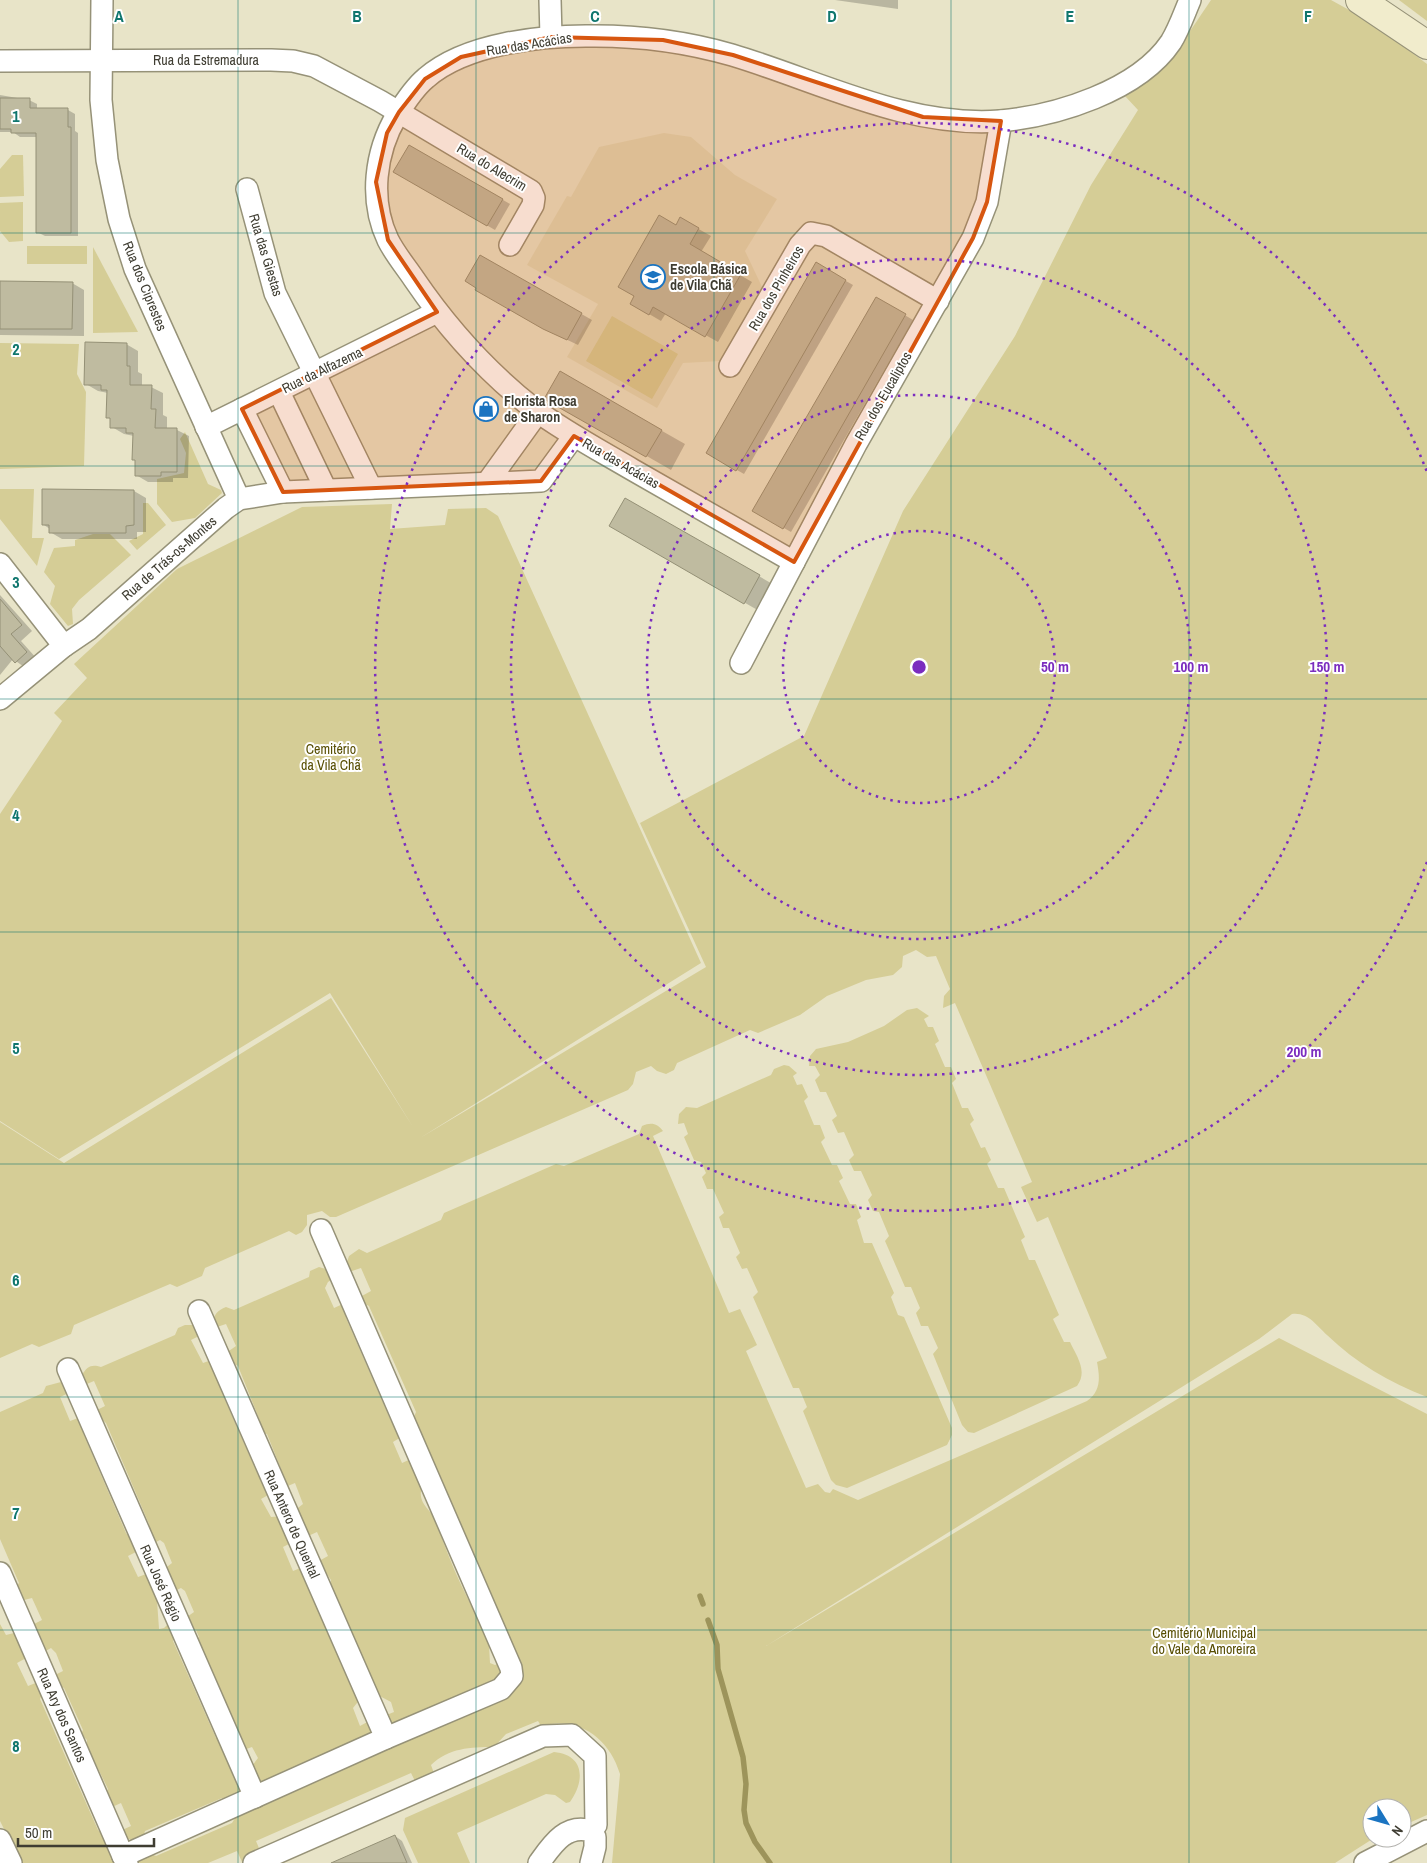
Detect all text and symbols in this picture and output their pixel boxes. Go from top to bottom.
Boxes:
text: A [114,5,124,27]
text: B [352,5,362,27]
text: C [590,5,600,27]
text: D [827,5,837,27]
text: E [1066,5,1075,27]
text: F [1304,5,1312,27]
street label: Rua das Acácias [485,28,573,60]
street label: Rua da Estremadura [153,51,260,69]
text: 1 [12,105,20,127]
street label: Rua do Alecrim [454,139,530,195]
street label: Rua das Giestas [245,211,287,299]
street label: Rua dos Ciprestes [119,239,171,334]
street label: Rua dos Pinheiros [744,242,808,334]
place label: Escola Básica de Vila Chã [670,260,748,294]
school or university icon: Escola Básica de Vila Chã [640,264,666,290]
text: 2 [12,338,20,360]
street label: Rua da Alfazema [279,342,366,397]
street label: Rua dos Eucaliptos [850,348,916,444]
place label: Florista Rosa de Sharon [504,392,577,426]
shop icon: Florista Rosa de Sharon [473,396,499,422]
street label: Rua das Acácias [579,434,663,492]
street label: Rua de Trás-os-Montes [118,512,220,604]
text: 3 [12,571,20,593]
text: 50 m [1041,656,1069,677]
text: 100 m [1174,656,1208,677]
text: 150 m [1310,656,1344,677]
centre of rings [910,658,928,676]
park label: Cemitério da Vila Chã [301,740,362,774]
text: 4 [12,804,20,826]
text: 5 [12,1037,20,1059]
text: 200 m [1287,1041,1321,1062]
text: 6 [12,1269,20,1291]
street label: Rua Antero de Quental [260,1467,324,1581]
text: 7 [12,1502,20,1524]
street label: Rua José Régio [136,1542,186,1624]
park label: Cemitério Municipal do Vale da Amoreira [1152,1624,1257,1658]
street label: Rua Ary dos Santos [33,1665,91,1765]
text: 8 [12,1735,20,1757]
north arrow [1362,1798,1412,1848]
scale bar [18,1816,154,1848]
text: 50 m [25,1822,52,1843]
text: N [1388,1822,1407,1840]

